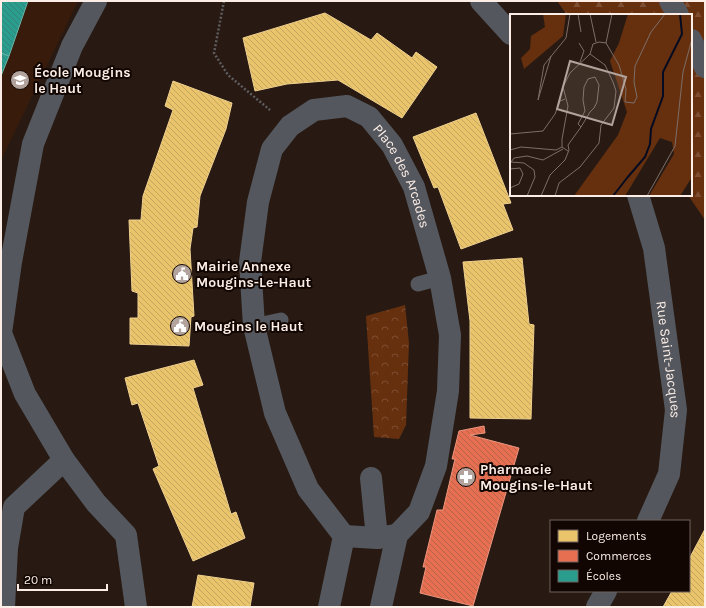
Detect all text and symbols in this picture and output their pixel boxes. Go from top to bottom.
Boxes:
inset map [510,14,692,196]
place label: École Mougins le Haut [34,63,131,97]
school or university icon: École Mougins le Haut [9,69,31,91]
street label: Place des Arcades [370,120,434,230]
place label: Mairie Annexe Mougins-Le-Haut [196,258,311,291]
public building icon: Mairie Annexe Mougins-Le-Haut [171,263,193,285]
street label: Rue Saint-Jacques [653,300,685,419]
public building icon: Mougins le Haut [169,315,191,337]
place label: Mougins le Haut [194,318,303,335]
place label: Pharmacie Mougins-le-Haut [480,461,593,494]
pharmacy icon: Pharmacie Mougins-le-Haut [455,466,477,488]
legend [550,520,690,592]
text: Logements [586,529,647,543]
text: Commerces [586,549,652,563]
scale bar [18,566,107,592]
text: Écoles [586,568,621,583]
text: 20 m [24,573,52,587]

